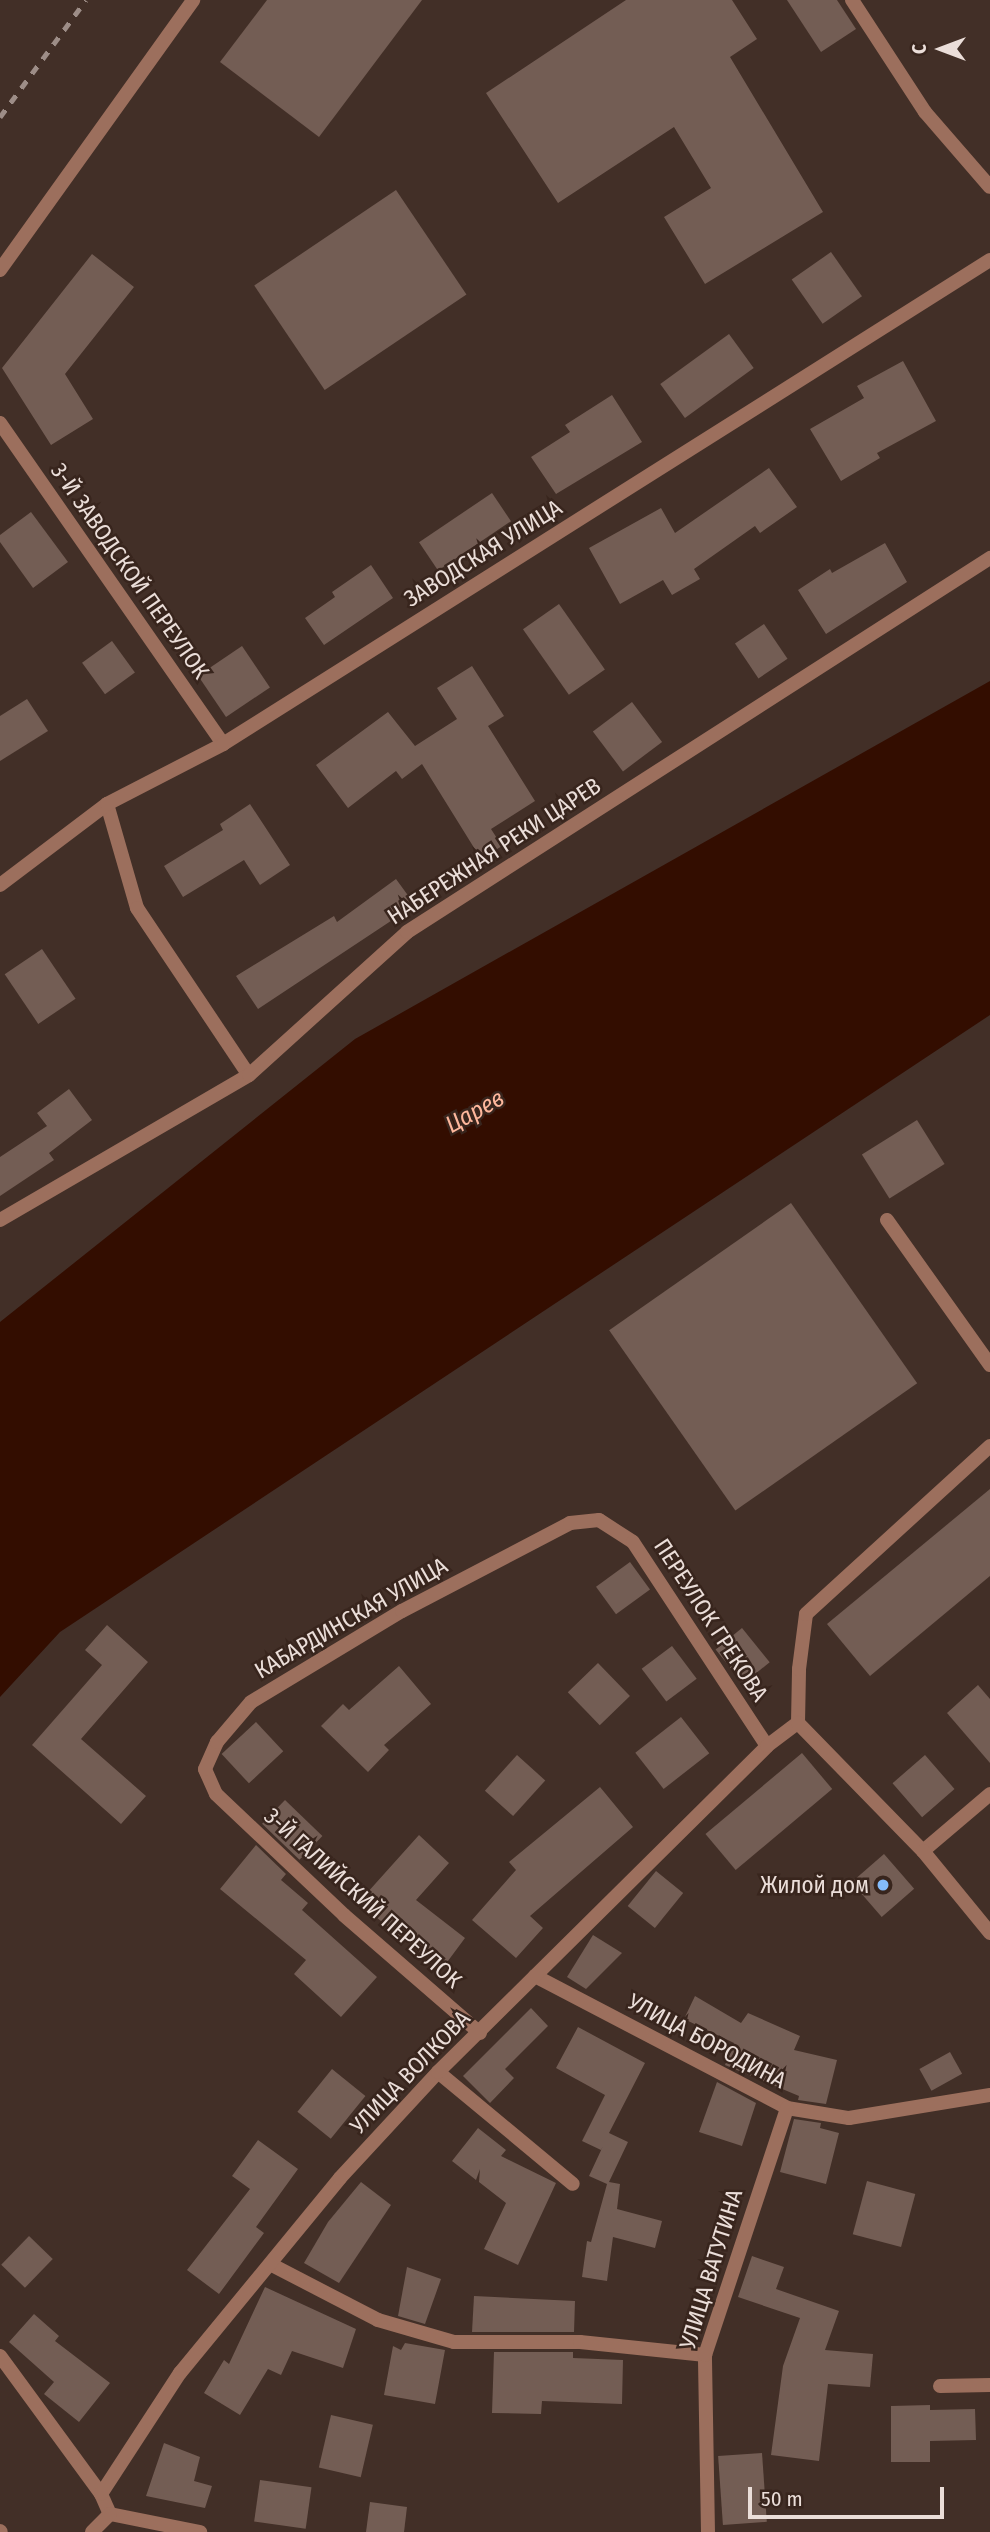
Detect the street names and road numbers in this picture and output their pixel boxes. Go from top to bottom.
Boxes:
street label: 3-Й ЗАВОДСКОЙ ПЕРЕУЛОК [45,458,215,684]
street label: ЗАВОДСКАЯ УЛИЦА [399,493,567,613]
street label: НАБЕРЕЖНАЯ РЕКИ ЦАРЕВ [382,772,606,930]
street label: ПЕРЕУЛОК ГРЕКОВА [648,1534,774,1706]
street label: КАБАРДИНСКАЯ УЛИЦА [250,1552,452,1684]
street label: 3-Й ГАЛИЙСКИЙ ПЕРЕУЛОК [259,1802,467,1994]
street label: УЛИЦА БОРОДИНА [623,1988,791,2094]
street label: УЛИЦА ВОЛКОВА [344,2005,476,2139]
street label: УЛИЦА ВАТУТИНА [674,2186,748,2352]

